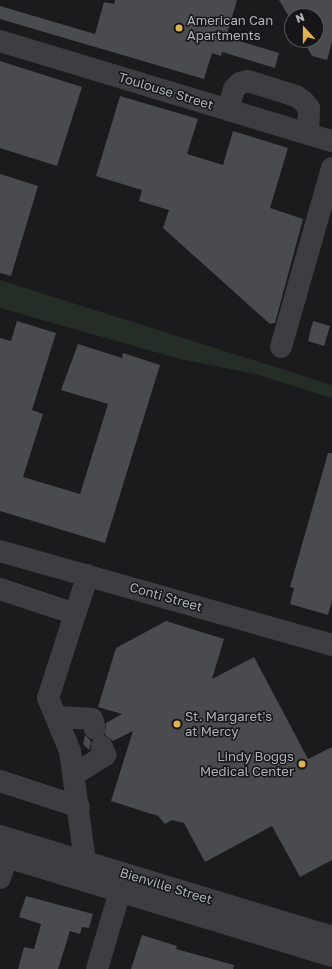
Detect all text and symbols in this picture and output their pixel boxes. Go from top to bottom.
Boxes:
north arrow [284,8,324,48]
text: N [294,10,306,25]
place label: American Can Apartments [187,13,273,44]
marker: American Can Apartments [174,23,184,33]
street label: Toulouse Street [117,69,215,113]
street label: Conti Street [128,579,204,615]
place label: St. Margaret's at Mercy [185,709,272,740]
marker: St. Margaret's at Mercy [172,719,182,729]
place label: Lindy Boggs Medical Center [200,749,294,780]
marker: Lindy Boggs Medical Center [297,759,307,769]
street label: Bienville Street [118,865,214,907]

